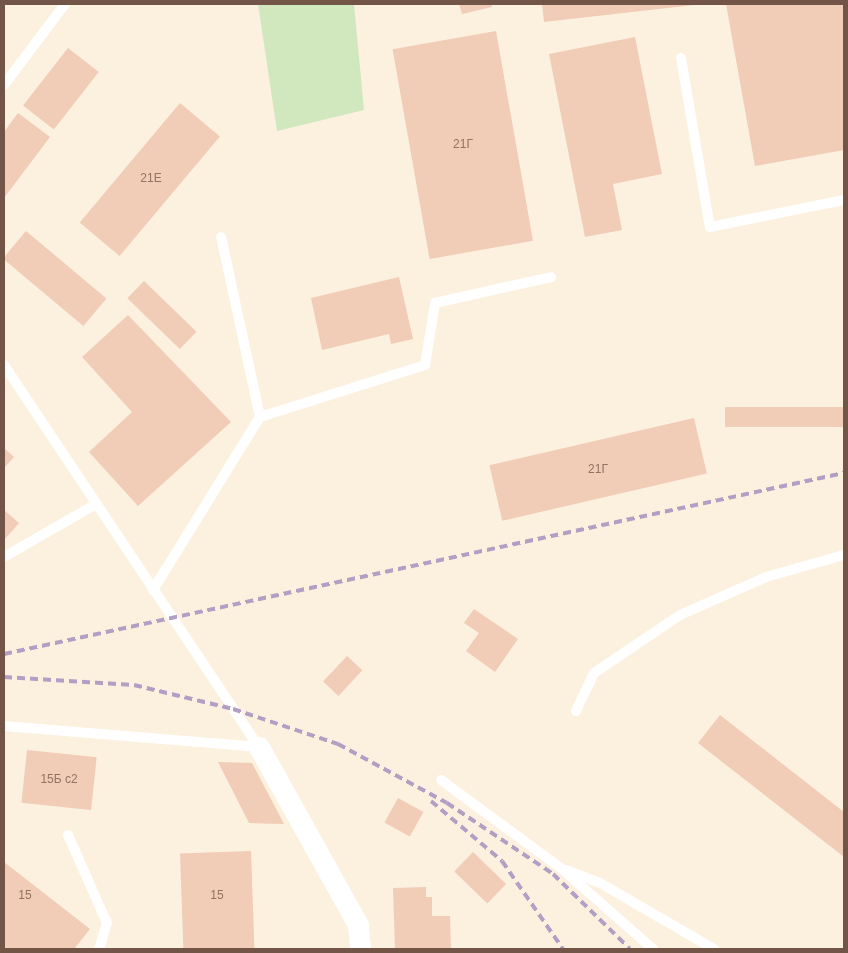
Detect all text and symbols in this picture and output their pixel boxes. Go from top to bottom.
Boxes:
house number: 21Г [453,138,473,152]
house number: 21Е [140,172,162,186]
house number: 21Г [588,463,608,477]
house number: 15Б с2 [40,773,78,787]
house number: 15 [18,889,32,903]
house number: 15 [210,889,224,903]

